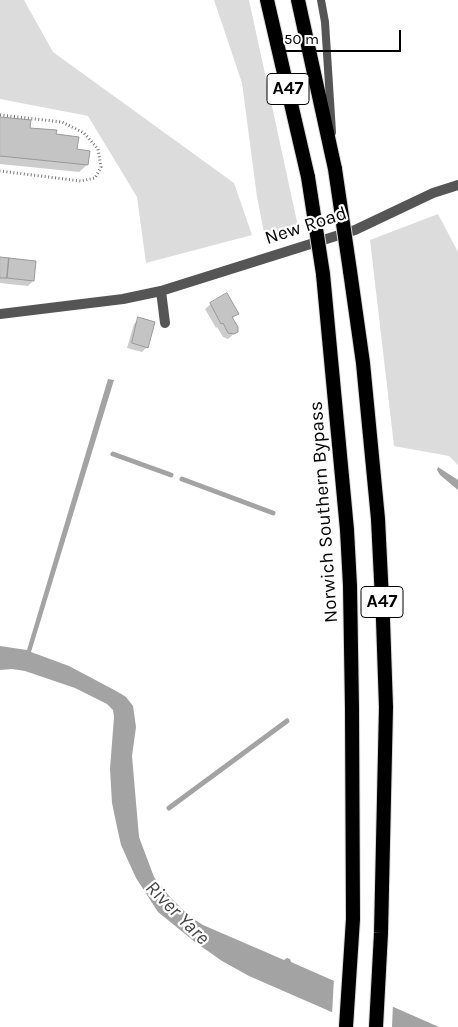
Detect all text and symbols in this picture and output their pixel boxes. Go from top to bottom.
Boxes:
scale bar [278,20,403,52]
text: 50 m [284,30,319,48]
road number: A47 [267,74,309,105]
street label: New Road [262,202,350,250]
street label: Norwich Southern Bypass [305,400,343,624]
road number: A47 [361,586,403,618]
water label: River Yare [140,876,214,950]

